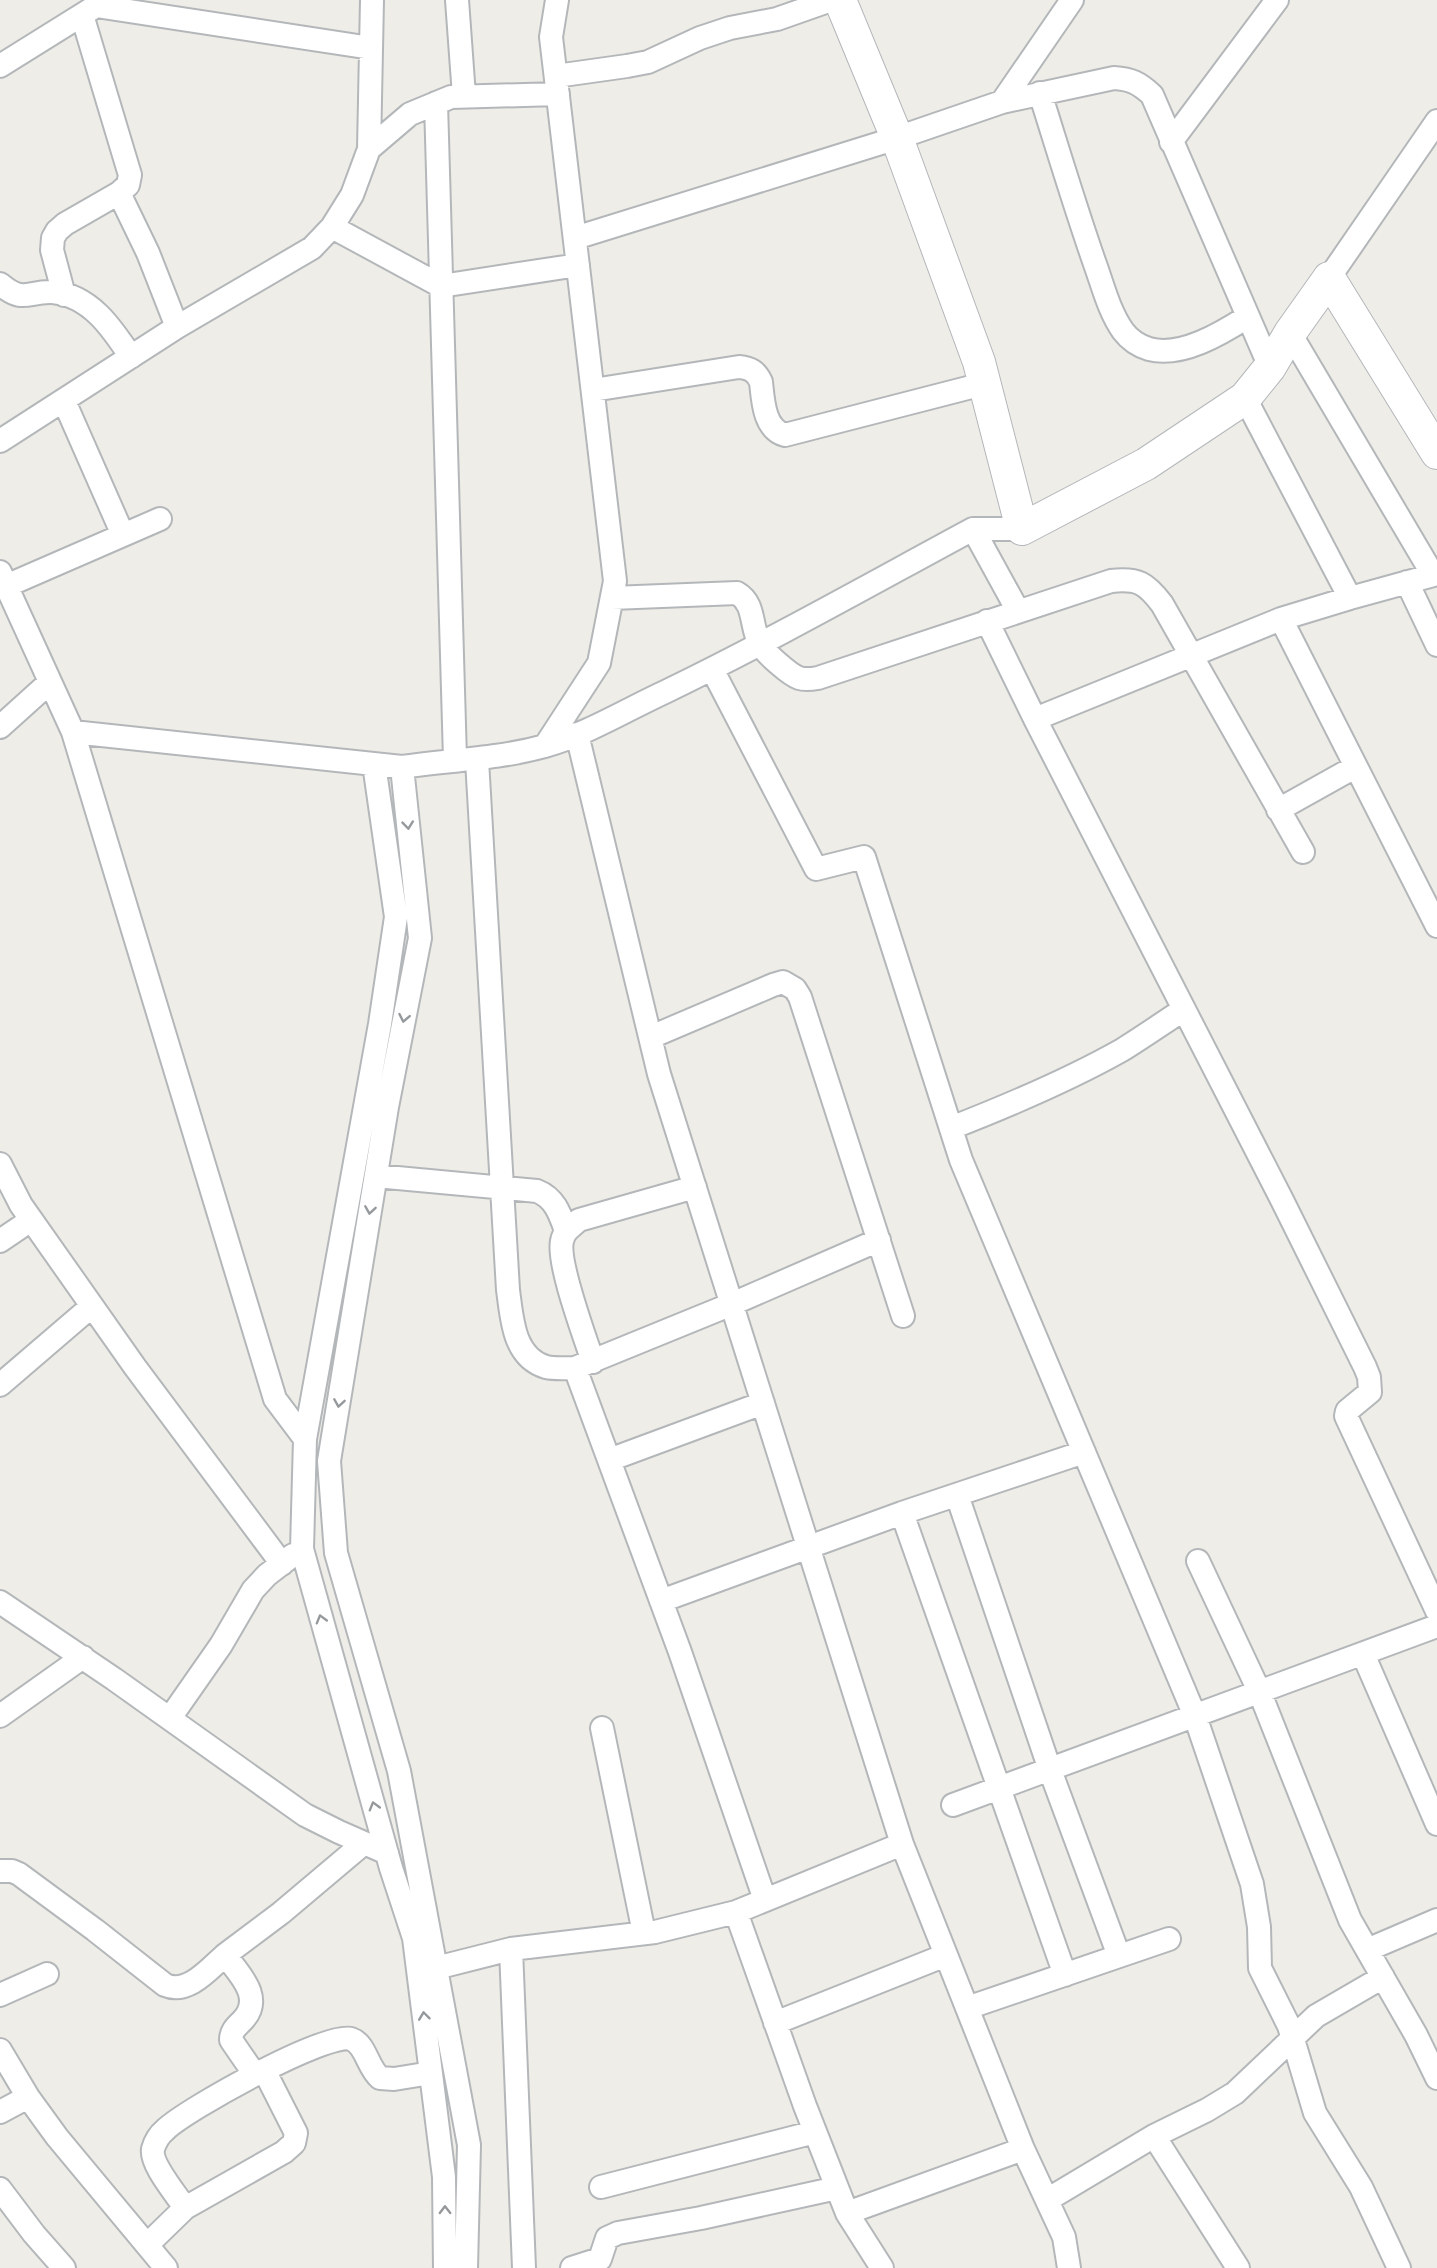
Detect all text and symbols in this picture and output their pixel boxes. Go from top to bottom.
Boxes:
one-way arrow [401,821,414,830]
one-way arrow [398,1013,411,1023]
one-way arrow [364,1205,377,1215]
one-way arrow [333,1398,345,1407]
one-way arrow [316,1614,329,1624]
one-way arrow [369,1801,381,1812]
one-way arrow [418,2011,431,2020]
one-way arrow [438,2205,451,2214]

